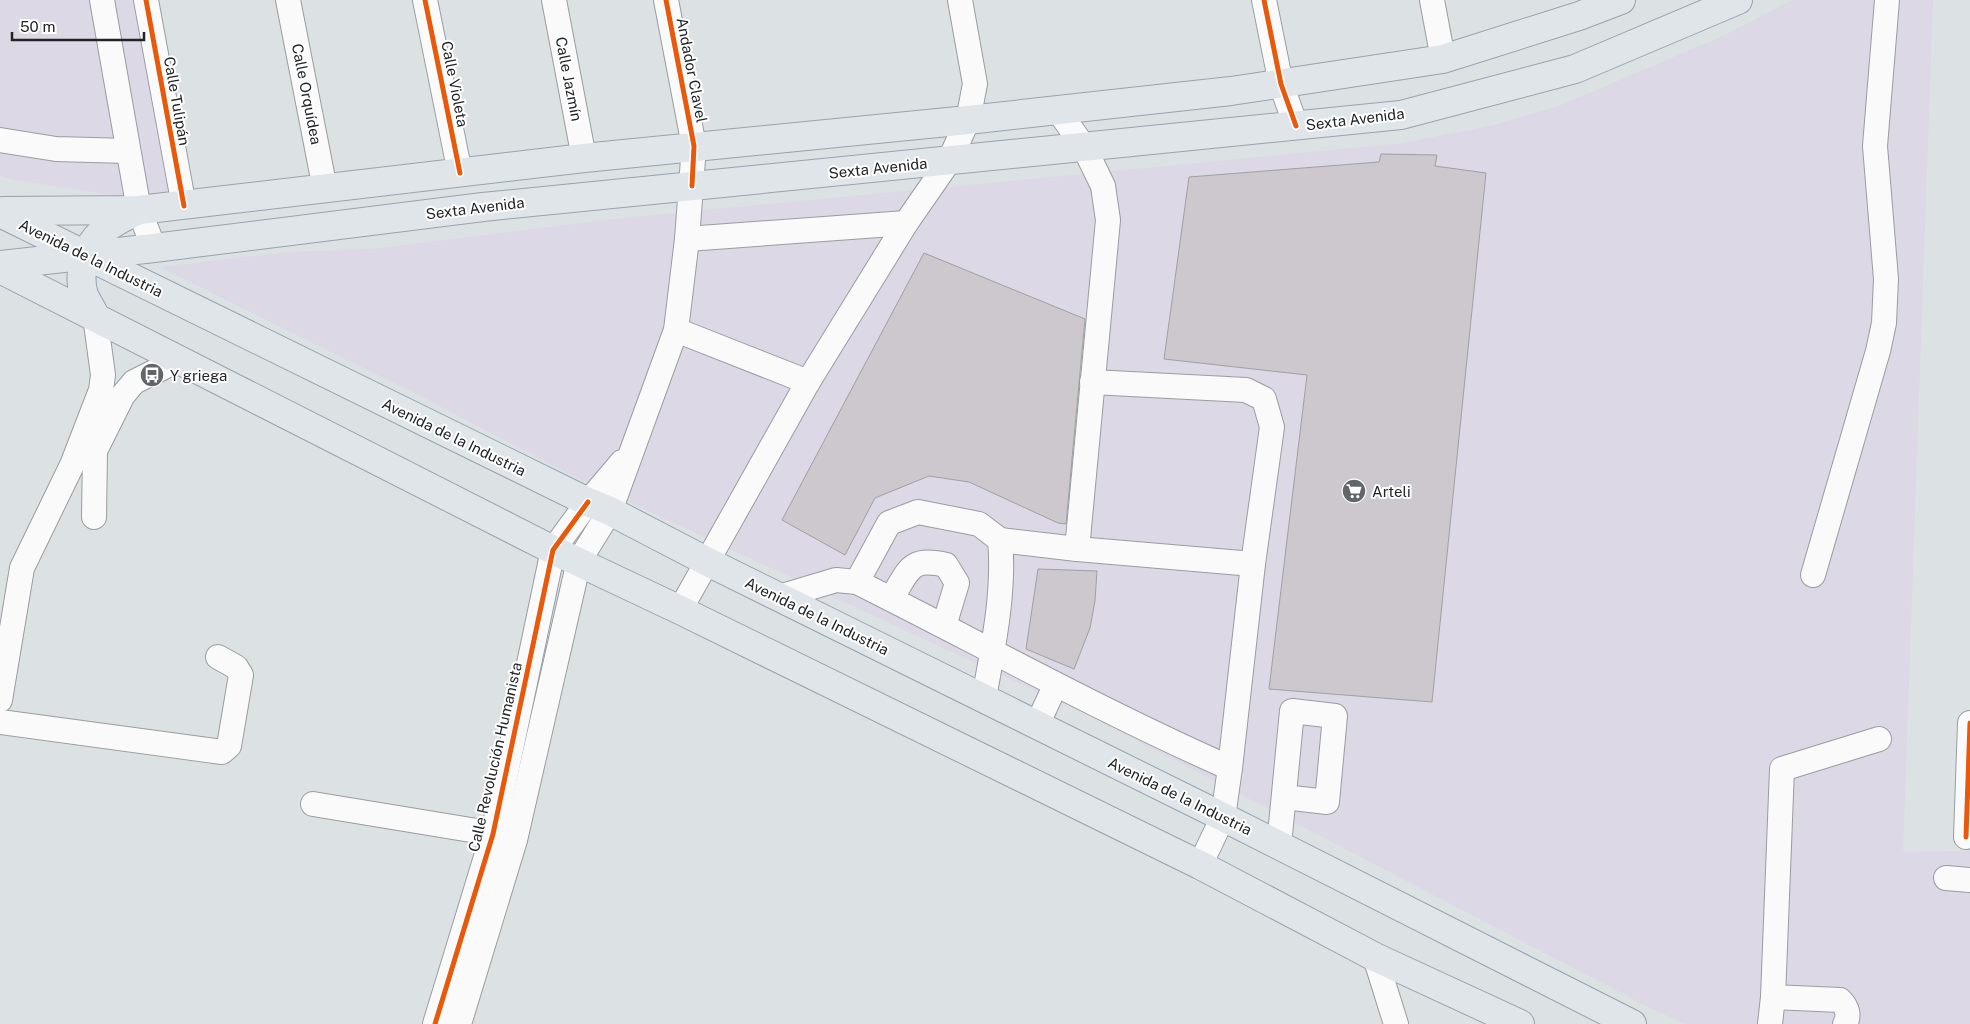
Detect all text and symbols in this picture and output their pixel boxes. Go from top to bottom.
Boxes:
scale bar [12,10,145,42]
street label: Andador Clavel [673,16,711,124]
text: 50 m [20,18,55,35]
street label: Calle Jazmín [552,35,586,123]
street label: Calle Violeta [438,39,472,129]
street label: Calle Orquídea [289,42,325,146]
street label: Calle Tulipán [161,55,193,147]
street label: Sexta Avenida [1305,105,1405,133]
street label: Sexta Avenida [828,154,928,182]
street label: Sexta Avenida [425,194,525,222]
street label: Avenida de la Industria [16,216,166,300]
bus stop icon: Y griega [139,362,165,388]
place label: Y griega [170,367,227,384]
street label: Avenida de la Industria [379,395,529,479]
supermarket icon: Arteli [1341,478,1367,504]
place label: Arteli [1372,483,1411,500]
street label: Avenida de la Industria [742,574,892,658]
street label: Calle Revolución Humanista [465,660,525,854]
street label: Avenida de la Industria [1105,754,1255,838]

